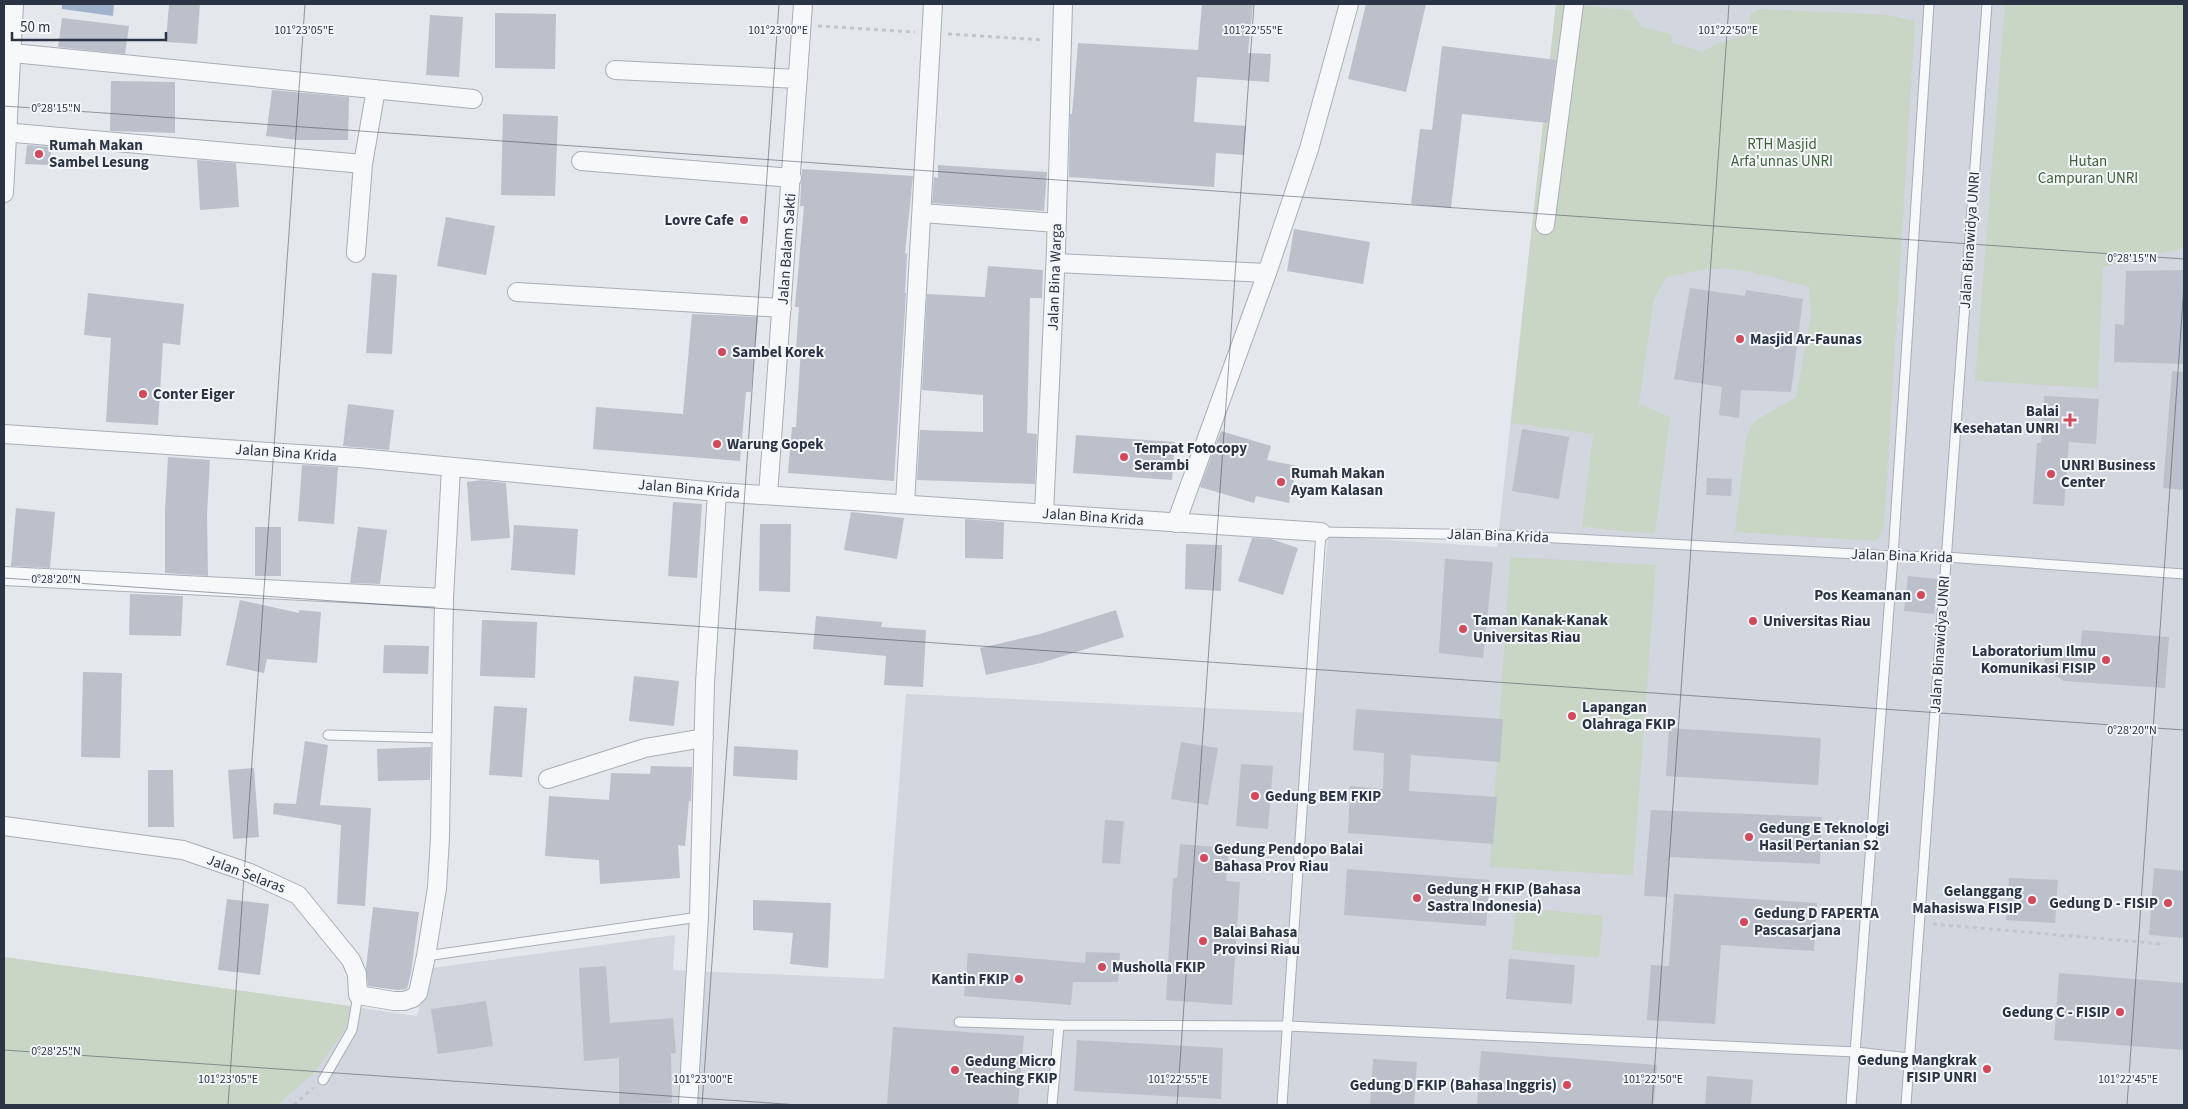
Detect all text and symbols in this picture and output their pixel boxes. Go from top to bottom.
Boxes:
scale bar [12,10,166,42]
text: 50 m [20,17,50,38]
text: 101°23'05"E [274,22,334,39]
text: 101°23'00"E [748,22,808,39]
text: 101°22'55"E [1223,22,1283,39]
text: 101°22'50"E [1698,22,1758,39]
text: 0°28'15"N [31,100,81,117]
park label: RTH Masjid Arfa'unnas UNRI [1731,134,1833,172]
place label: Rumah Makan Sambel Lesung [49,135,149,173]
marker: Rumah Makan Sambel Lesung [33,148,45,160]
park label: Hutan Campuran UNRI [2038,151,2138,189]
street label: Jalan Binawidya UNRI [1955,171,1985,309]
street label: Jalan Balam Sakti [773,192,801,306]
place label: Lovre Cafe [664,210,734,231]
marker: Lovre Cafe [738,214,750,226]
street label: Jalan Bina Warga [1043,223,1067,331]
text: 0°28'15"N [2107,250,2157,267]
place label: Masjid Ar-Faunas [1750,329,1862,350]
marker: Masjid Ar-Faunas [1734,333,1746,345]
place label: Sambel Korek [732,342,825,363]
marker: Sambel Korek [716,346,728,358]
place label: Conter Eiger [153,384,235,405]
marker: Conter Eiger [137,388,149,400]
place label: Balai Kesehatan UNRI [1953,401,2059,439]
marker: Balai Kesehatan UNRI [2063,413,2077,427]
place label: Warung Gopek [727,434,824,455]
marker: Warung Gopek [711,438,723,450]
place label: Tempat Fotocopy Serambi [1134,438,1247,476]
street label: Jalan Bina Krida [234,439,338,467]
marker: Tempat Fotocopy Serambi [1118,451,1130,463]
place label: UNRI Business Center [2061,455,2156,493]
place label: Rumah Makan Ayam Kalasan [1290,463,1385,501]
marker: UNRI Business Center [2045,468,2057,480]
street label: Jalan Bina Krida [637,474,741,504]
marker: Rumah Makan Ayam Kalasan [1275,476,1287,488]
street label: Jalan Bina Krida [1041,503,1145,531]
street label: Jalan Bina Krida [1447,524,1549,548]
street label: Jalan Bina Krida [1851,544,1953,568]
text: 0°28'20"N [31,571,81,588]
street label: Jalan Binawidya UNRI [1925,575,1955,713]
place label: Pos Keamanan [1814,585,1911,606]
marker: Pos Keamanan [1915,589,1927,601]
place label: Taman Kanak-Kanak Universitas Riau [1473,610,1609,648]
place label: Universitas Riau [1763,611,1871,632]
marker: Universitas Riau [1747,615,1759,627]
marker: Taman Kanak-Kanak Universitas Riau [1457,623,1469,635]
place label: Laboratorium Ilmu Komunikasi FISIP [1972,641,2096,679]
marker: Laboratorium Ilmu Komunikasi FISIP [2100,654,2112,666]
place label: Lapangan Olahraga FKIP [1582,697,1676,735]
marker: Lapangan Olahraga FKIP [1566,710,1578,722]
text: 0°28'20"N [2107,722,2157,739]
place label: Gedung BEM FKIP [1265,786,1381,807]
marker: Gedung BEM FKIP [1249,790,1261,802]
place label: Gedung E Teknologi Hasil Pertanian S2 [1759,818,1889,856]
marker: Gedung E Teknologi Hasil Pertanian S2 [1743,831,1755,843]
place label: Gedung Pendopo Balai Bahasa Prov Riau [1214,839,1363,877]
street label: Jalan Selaras [204,849,288,899]
marker: Gedung Pendopo Balai Bahasa Prov Riau [1198,852,1210,864]
place label: Gedung H FKIP (Bahasa Sastra Indonesia) [1427,879,1581,917]
place label: Gelanggang Mahasiswa FISIP [1912,881,2022,919]
marker: Gedung H FKIP (Bahasa Sastra Indonesia) [1411,892,1423,904]
place label: Gedung D - FISIP [2049,893,2158,914]
marker: Gelanggang Mahasiswa FISIP [2026,894,2038,906]
marker: Gedung D - FISIP [2162,897,2174,909]
place label: Gedung D FAPERTA Pascasarjana [1754,903,1879,941]
marker: Gedung D FAPERTA Pascasarjana [1738,916,1750,928]
place label: Balai Bahasa Provinsi Riau [1213,922,1300,960]
marker: Balai Bahasa Provinsi Riau [1197,935,1209,947]
place label: Musholla FKIP [1112,957,1206,978]
marker: Musholla FKIP [1096,961,1108,973]
place label: Kantin FKIP [931,969,1009,990]
marker: Kantin FKIP [1013,973,1025,985]
place label: Gedung C - FISIP [2002,1002,2110,1023]
marker: Gedung C - FISIP [2114,1006,2126,1018]
text: 0°28'25"N [31,1043,81,1060]
place label: Gedung Mangkrak FISIP UNRI [1857,1050,1978,1088]
place label: Gedung Micro Teaching FKIP [965,1051,1058,1089]
marker: Gedung Mangkrak FISIP UNRI [1981,1063,1993,1075]
marker: Gedung Micro Teaching FKIP [949,1064,961,1076]
text: 101°23'05"E [198,1071,258,1088]
text: 101°23'00"E [673,1071,733,1088]
text: 101°22'55"E [1148,1071,1208,1088]
text: 101°22'50"E [1623,1071,1683,1088]
text: 101°22'45"E [2098,1071,2158,1088]
place label: Gedung D FKIP (Bahasa Inggris) [1350,1075,1557,1096]
marker: Gedung D FKIP (Bahasa Inggris) [1561,1079,1573,1091]

